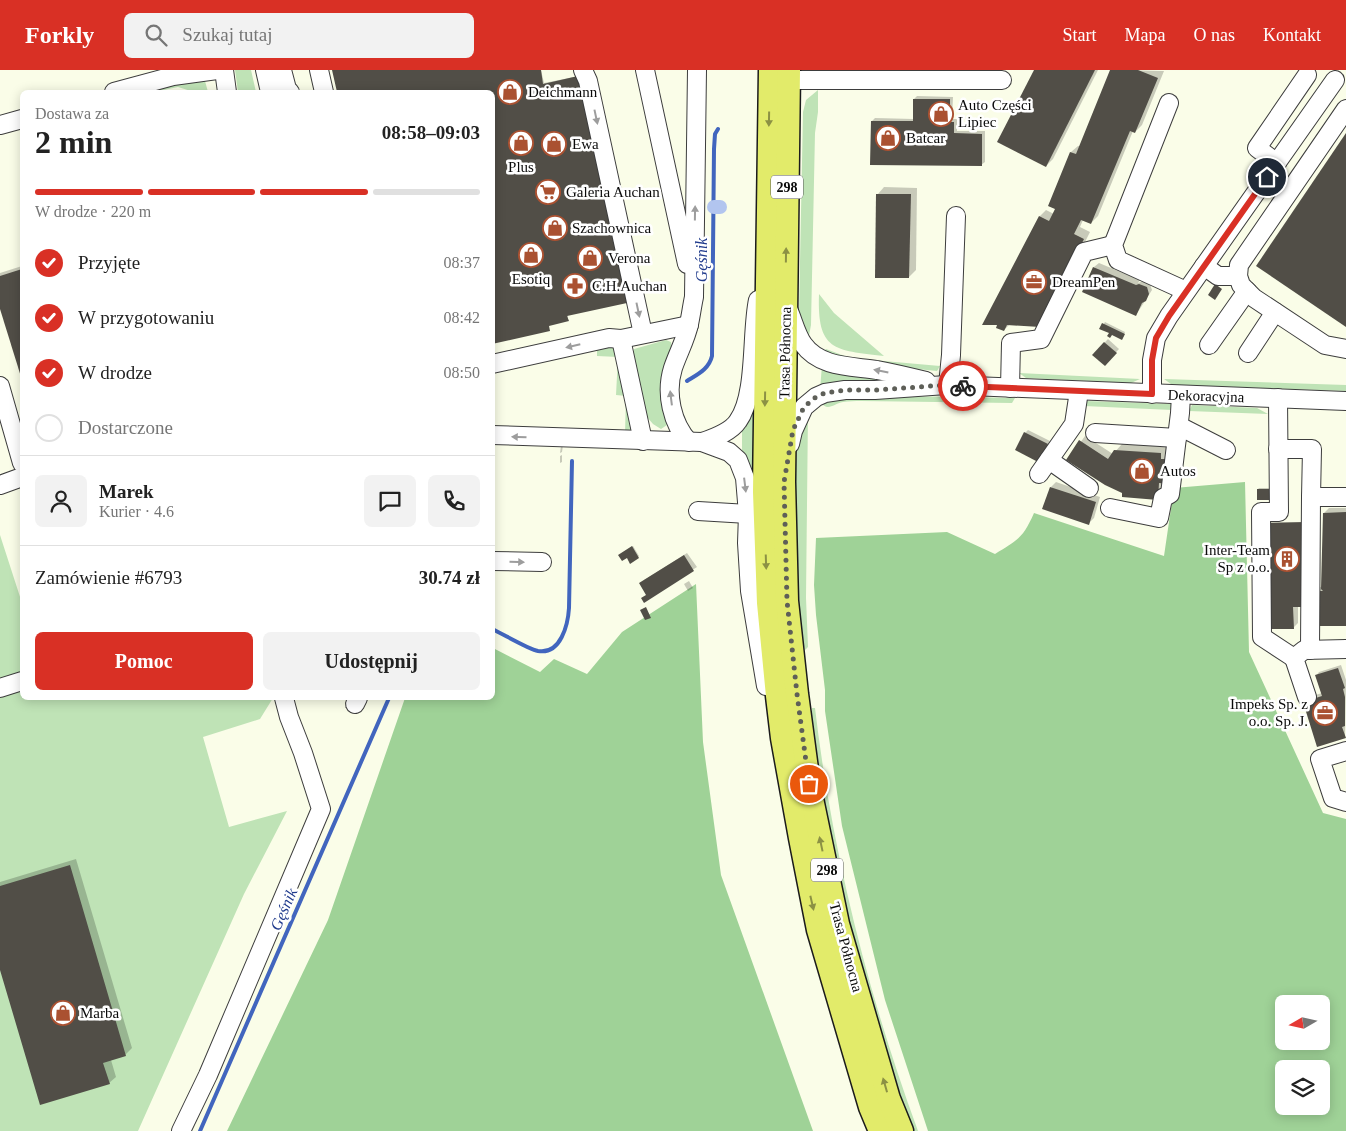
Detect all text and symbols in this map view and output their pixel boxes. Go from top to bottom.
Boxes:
search box [124,13,474,58]
icon: search [142,21,170,49]
text: Forkly [25,22,94,48]
text: Szukaj tutaj [182,24,273,45]
text: Start [1063,25,1097,45]
text: Mapa [1125,25,1166,45]
text: O nas [1194,25,1235,45]
text: Kontakt [1263,25,1321,45]
shop icon: Deichmann [497,79,523,105]
place label: Deichmann [528,84,598,100]
place label: Auto Części Lipiec [958,97,1032,130]
shop icon: Auto Części Lipiec [928,101,954,127]
text: Dostawa za [35,105,109,122]
one-way arrow [592,109,600,124]
one-way arrow [765,111,773,127]
text: 08:58–09:03 [382,122,480,143]
text: 2 min [35,124,112,160]
shop icon: Batcar [875,125,901,151]
shop icon: Plus [508,130,534,156]
place label: Batcar [906,130,945,146]
shop icon: Ewa [541,131,567,157]
place label: Ewa [572,136,599,152]
pin [1246,156,1288,198]
place label: Plus [508,159,534,175]
icon: home [1253,163,1281,191]
road number: 298 [771,175,803,198]
supermarket icon: Galeria Auchan [535,179,561,205]
place label: Galeria Auchan [566,184,660,200]
text: W drodze · 220 m [35,203,151,220]
one-way arrow [691,205,699,221]
shop icon: Szachownica [542,215,568,241]
place label: Szachownica [572,220,651,236]
water label: Gęśnik [693,237,711,282]
shop icon: Esotiq [518,242,544,268]
shop icon: Verona [577,245,603,271]
one-way arrow [783,246,791,262]
icon: check [35,249,63,277]
place label: Verona [608,250,651,266]
text: Przyjęte [78,252,140,273]
text: 08:37 [444,254,480,271]
office icon: DreamPen [1021,269,1047,295]
place label: Esotiq [512,271,551,287]
pharmacy icon: C.H.Auchan [562,273,588,299]
place label: DreamPen [1052,274,1116,290]
place label: C.H.Auchan [592,278,667,294]
one-way arrow [634,302,642,317]
icon: check [35,304,63,332]
street label: Trasa Północna [776,306,794,399]
text: W przygotowaniu [78,307,214,328]
text: 08:42 [444,309,480,326]
one-way arrow [565,343,581,351]
icon: check [35,359,63,387]
courier [938,361,988,411]
text: W drodze [78,362,152,383]
text: 08:50 [444,364,480,381]
one-way arrow [873,367,889,375]
icon: bike [949,372,977,400]
street label: Dekoracyjna [1167,387,1245,405]
one-way arrow [667,390,675,406]
one-way arrow [761,392,769,408]
text: Dostarczone [78,417,173,438]
one-way arrow [511,432,527,440]
shop icon: Autos [1129,458,1155,484]
place label: Autos [1160,463,1196,479]
button: person [35,475,87,527]
button: chat [364,475,416,527]
button: phone [428,475,480,527]
one-way arrow [741,477,749,493]
text: Marek [99,481,154,502]
text: Kurier · 4.6 [99,503,174,520]
place label: Inter-Team Sp z o.o. [1204,542,1270,575]
building icon: Inter-Team Sp z o.o. [1274,546,1300,572]
one-way arrow [763,554,771,570]
one-way arrow [509,558,525,566]
text: Zamówienie #6793 [35,567,182,588]
text: 30.74 zł [419,567,480,588]
button: Pomoc [35,632,253,690]
button: Udostępnij [263,632,480,690]
place label: Impeks Sp. z o.o. Sp. J. [1230,696,1308,729]
office icon: Impeks Sp. z o.o. Sp. J. [1312,700,1338,726]
pin [788,763,830,805]
icon: bag [795,770,823,798]
one-way arrow [817,836,825,851]
road number: 298 [811,858,843,882]
water label: Gęśnik [267,885,302,933]
one-way arrow [808,895,816,910]
street label: Trasa Północna [826,900,866,994]
north arrow [1275,995,1330,1050]
map controls [1275,995,1330,1115]
shop icon: Marba [50,1000,76,1026]
place label: Marba [80,1005,119,1021]
button: layers [1275,1060,1330,1115]
one-way arrow [881,1078,889,1093]

